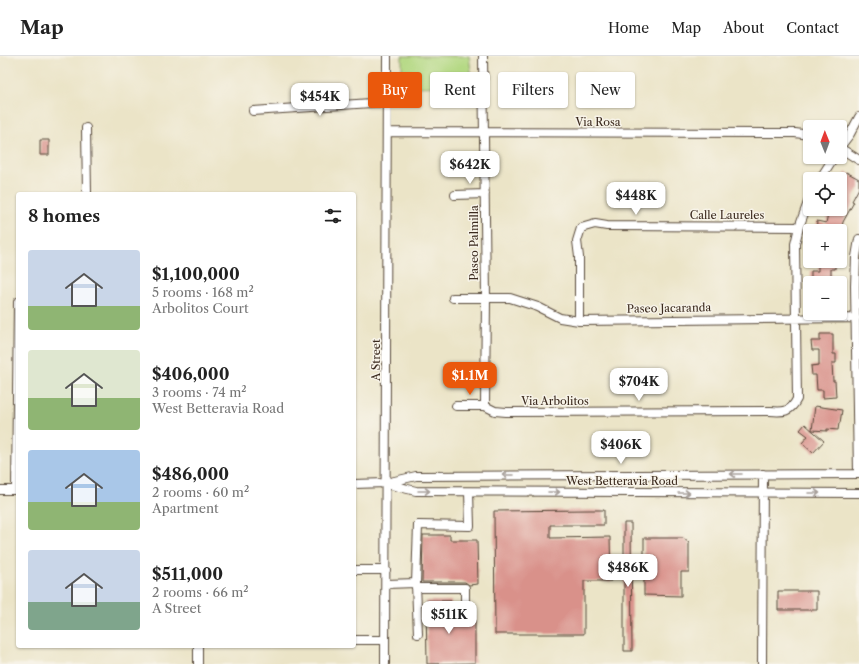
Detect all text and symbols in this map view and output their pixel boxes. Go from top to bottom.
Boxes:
text: Map [20,16,64,39]
text: Home [608,19,649,37]
text: Map [671,19,701,37]
text: About [723,19,764,37]
text: Contact [786,19,839,37]
chip: Buy [368,72,422,108]
chip: Rent [430,72,490,108]
chip: Filters [498,72,568,108]
chip: New [576,72,635,108]
pin: $454K [292,83,348,117]
text: $454K [300,88,340,104]
street label: Via Rosa [574,115,621,129]
north arrow [803,120,847,164]
map controls [803,120,847,320]
pin: $642K [442,151,498,185]
text: $642K [450,156,490,172]
button: locate [803,172,847,216]
pin: $448K [608,182,664,216]
text: $448K [615,187,657,203]
icon: filters [322,205,344,227]
street label: Paseo Palmilla [467,205,481,281]
text: 8 homes [28,206,100,226]
street label: Calle Laureles [690,208,764,222]
button: + [803,224,847,268]
text: $1,100,000 [152,264,240,284]
icon: home [60,266,108,314]
button: − [803,276,847,320]
text: 5 rooms · 168 m² [152,284,254,300]
text: Arbolitos Court [152,300,249,316]
street label: Paseo Jacaranda [627,300,712,316]
street label: A Street [369,339,383,382]
pin: $1.1M [442,362,498,396]
text: $406,000 [152,364,230,384]
icon: home [60,366,108,414]
text: $1.1M [452,367,488,383]
pin: $704K [611,368,667,402]
text: $704K [619,373,659,389]
text: 3 rooms · 74 m² [152,384,247,400]
street label: Via Arbolitos [520,394,589,408]
text: West Betteravia Road [152,400,284,416]
pin: $406K [593,431,649,465]
text: $406K [600,436,642,452]
text: $486,000 [152,464,229,484]
icon: home [60,466,108,514]
one-way arrow [730,470,743,478]
one-way arrow [502,471,515,479]
street label: West Betteravia Road [565,474,678,488]
text: 2 rooms · 60 m² [152,484,249,500]
one-way arrow [417,487,430,495]
one-way arrow [547,488,560,496]
one-way arrow [677,489,690,497]
one-way arrow [807,489,820,497]
text: Apartment [152,500,219,516]
pin: $486K [600,554,656,588]
text: $486K [607,559,649,575]
text: $511,000 [152,564,223,584]
icon: home [60,566,108,614]
text: 2 rooms · 66 m² [152,584,249,600]
text: A Street [152,600,201,616]
pin: $511K [421,601,477,635]
text: $511K [431,606,467,622]

